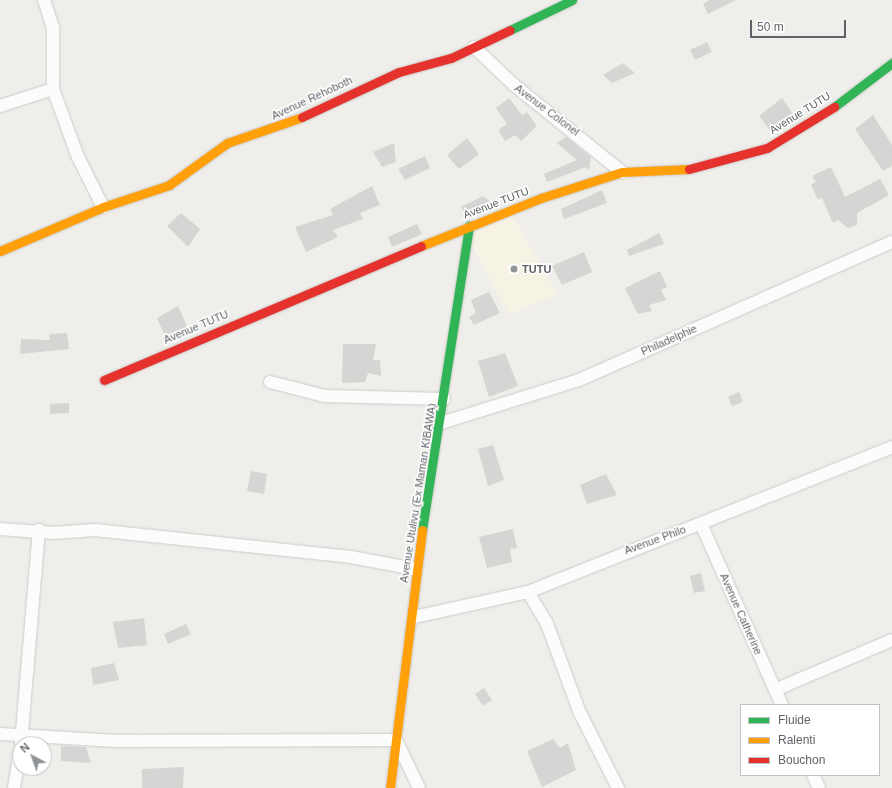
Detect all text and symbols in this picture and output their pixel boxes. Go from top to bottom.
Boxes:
scale bar [752,12,848,38]
text: 50 m [757,20,784,34]
street label: Avenue Rehoboth [269,73,355,123]
street label: Avenue Colonel [512,81,582,139]
street label: Avenue TUTU [767,89,833,137]
street label: Avenue TUTU [461,184,531,222]
place label: TUTU [522,262,551,276]
marker: TUTU [509,264,519,274]
street label: Avenue TUTU [161,307,231,347]
street label: Philadelphie [639,322,699,358]
street label: Avenue Utulivu (Ex Maman KIBAWA) [397,402,439,584]
street label: Avenue Philo [622,523,688,557]
street label: Avenue Catherine [717,571,765,657]
legend [740,704,880,776]
text: Fluide [778,713,811,727]
text: Ralenti [778,733,815,747]
north arrow [12,736,52,776]
text: N [18,741,32,755]
text: Bouchon [778,753,825,767]

